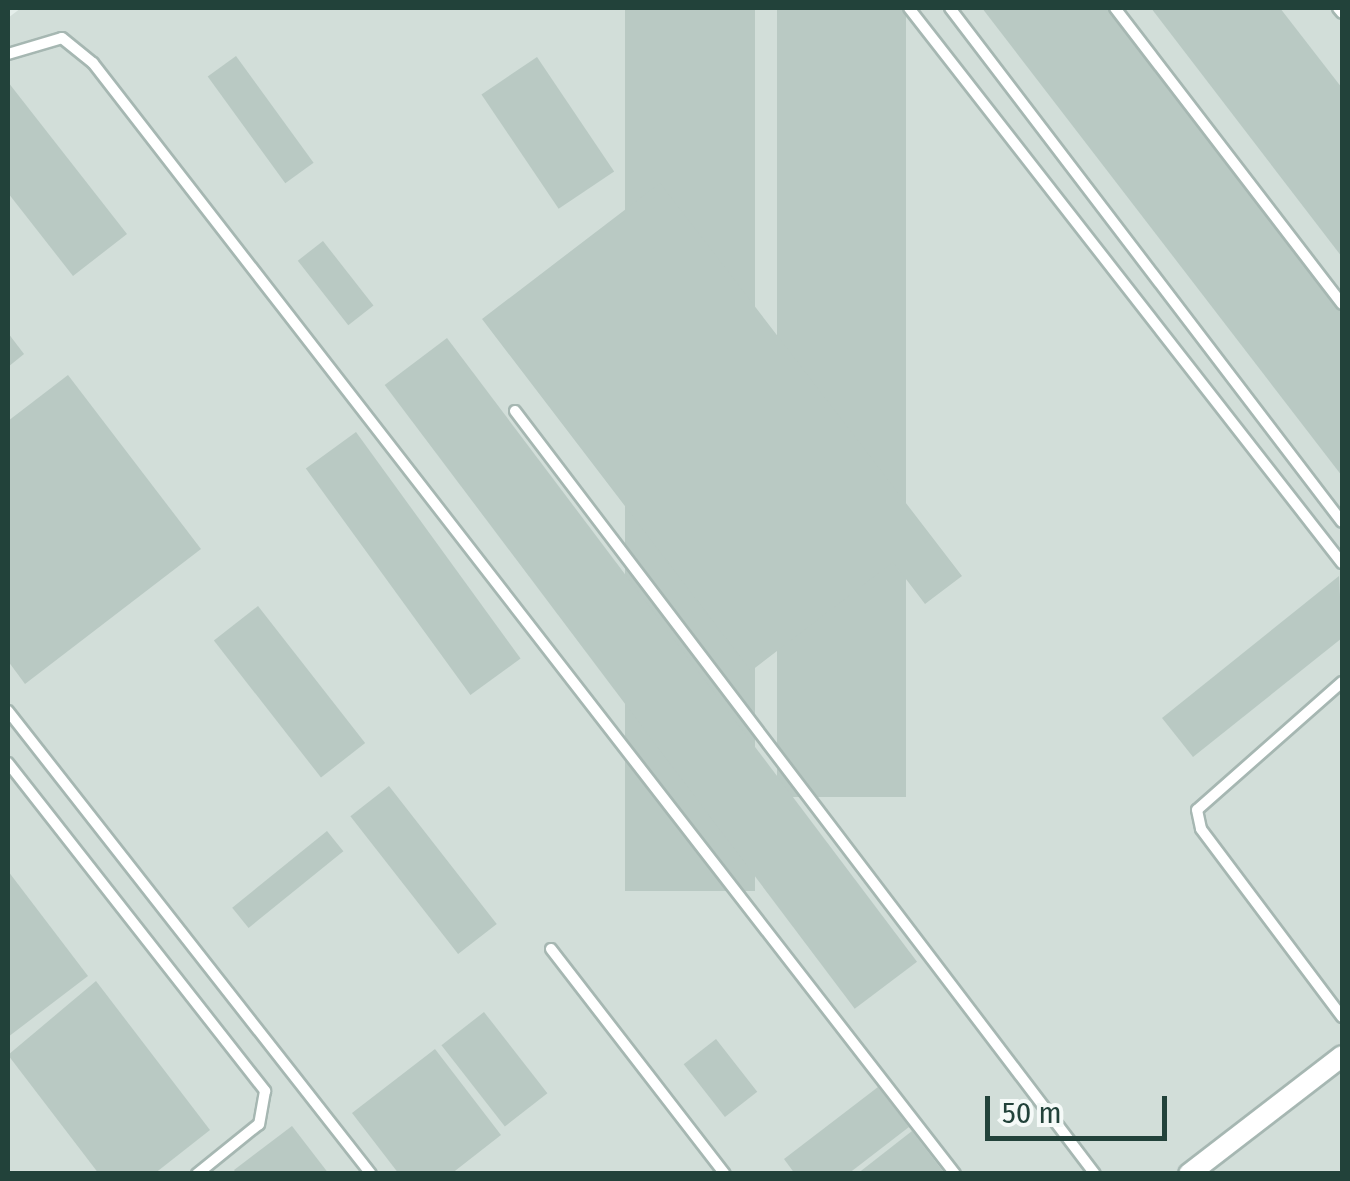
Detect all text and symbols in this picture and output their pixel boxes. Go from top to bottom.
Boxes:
scale bar [990,1076,1172,1138]
text: 50 m [1002,1095,1062,1131]

